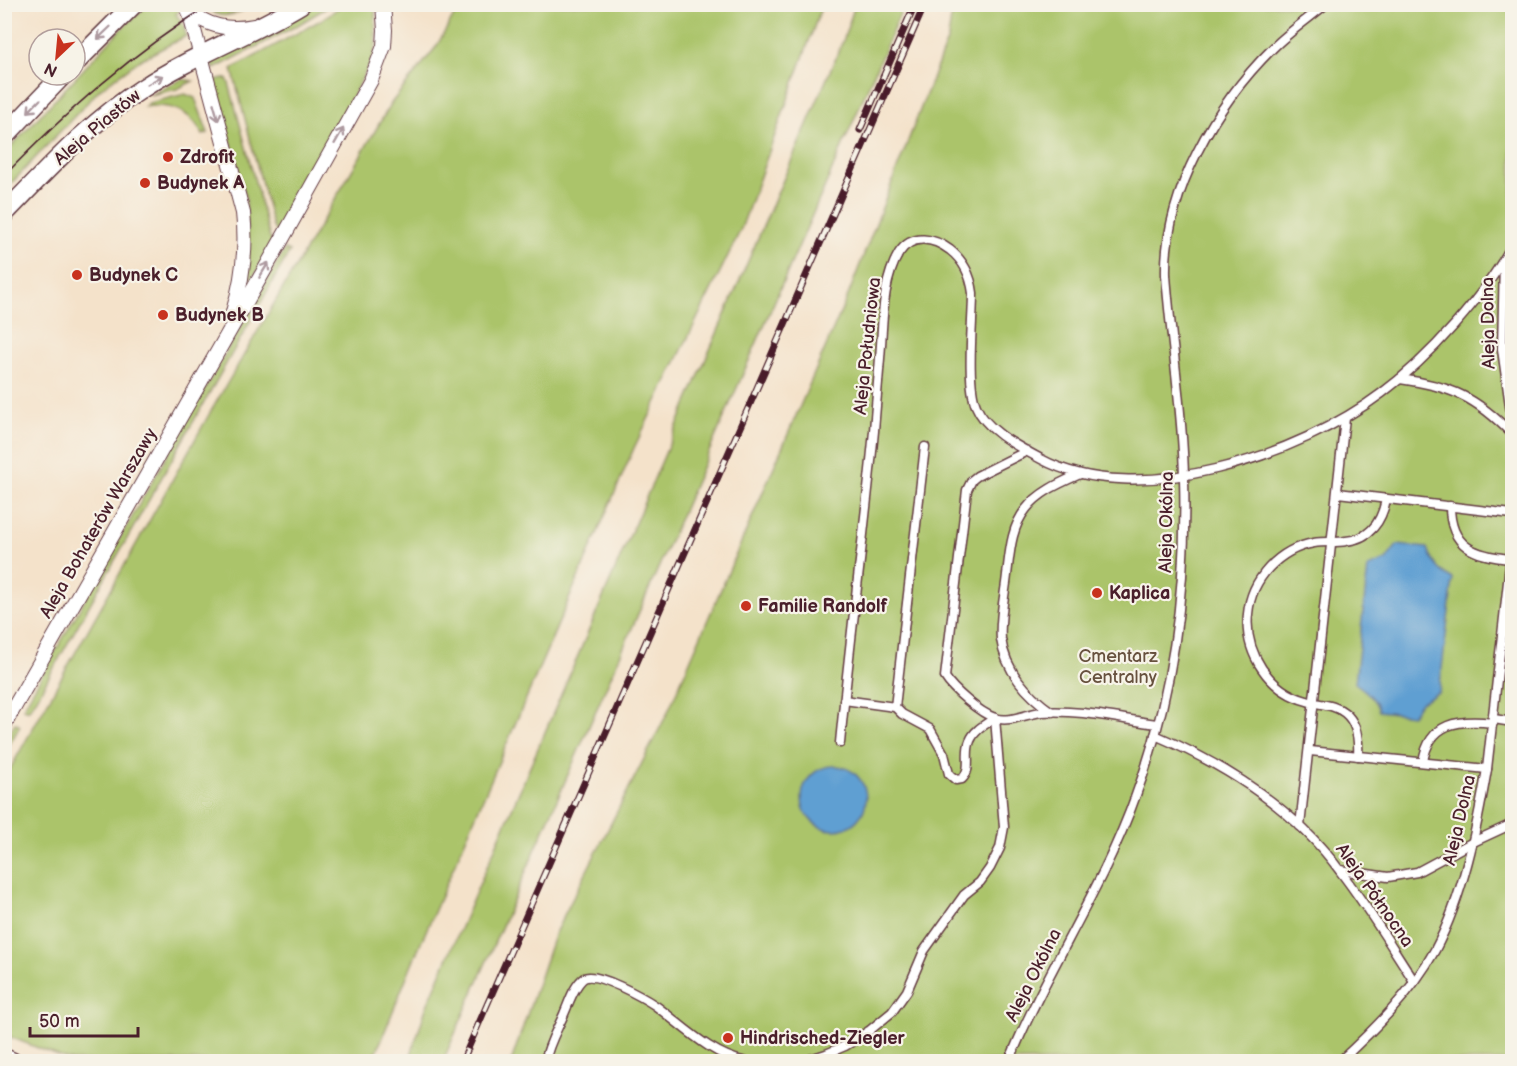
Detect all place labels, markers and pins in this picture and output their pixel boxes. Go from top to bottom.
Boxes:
place label: Zdrofit [180,147,235,168]
marker: Zdrofit [161,150,175,164]
place label: Budynek A [157,173,245,194]
marker: Budynek A [138,176,152,190]
place label: Budynek C [89,265,178,286]
marker: Budynek C [70,268,84,282]
place label: Budynek B [175,305,264,326]
marker: Budynek B [156,308,170,322]
place label: Kaplica [1109,583,1170,604]
marker: Kaplica [1090,586,1104,600]
place label: Familie Randolf [758,596,888,617]
marker: Familie Randolf [739,599,753,613]
place label: Hindrisched-Ziegler [740,1028,906,1049]
marker: Hindrisched-Ziegler [721,1031,735,1045]

